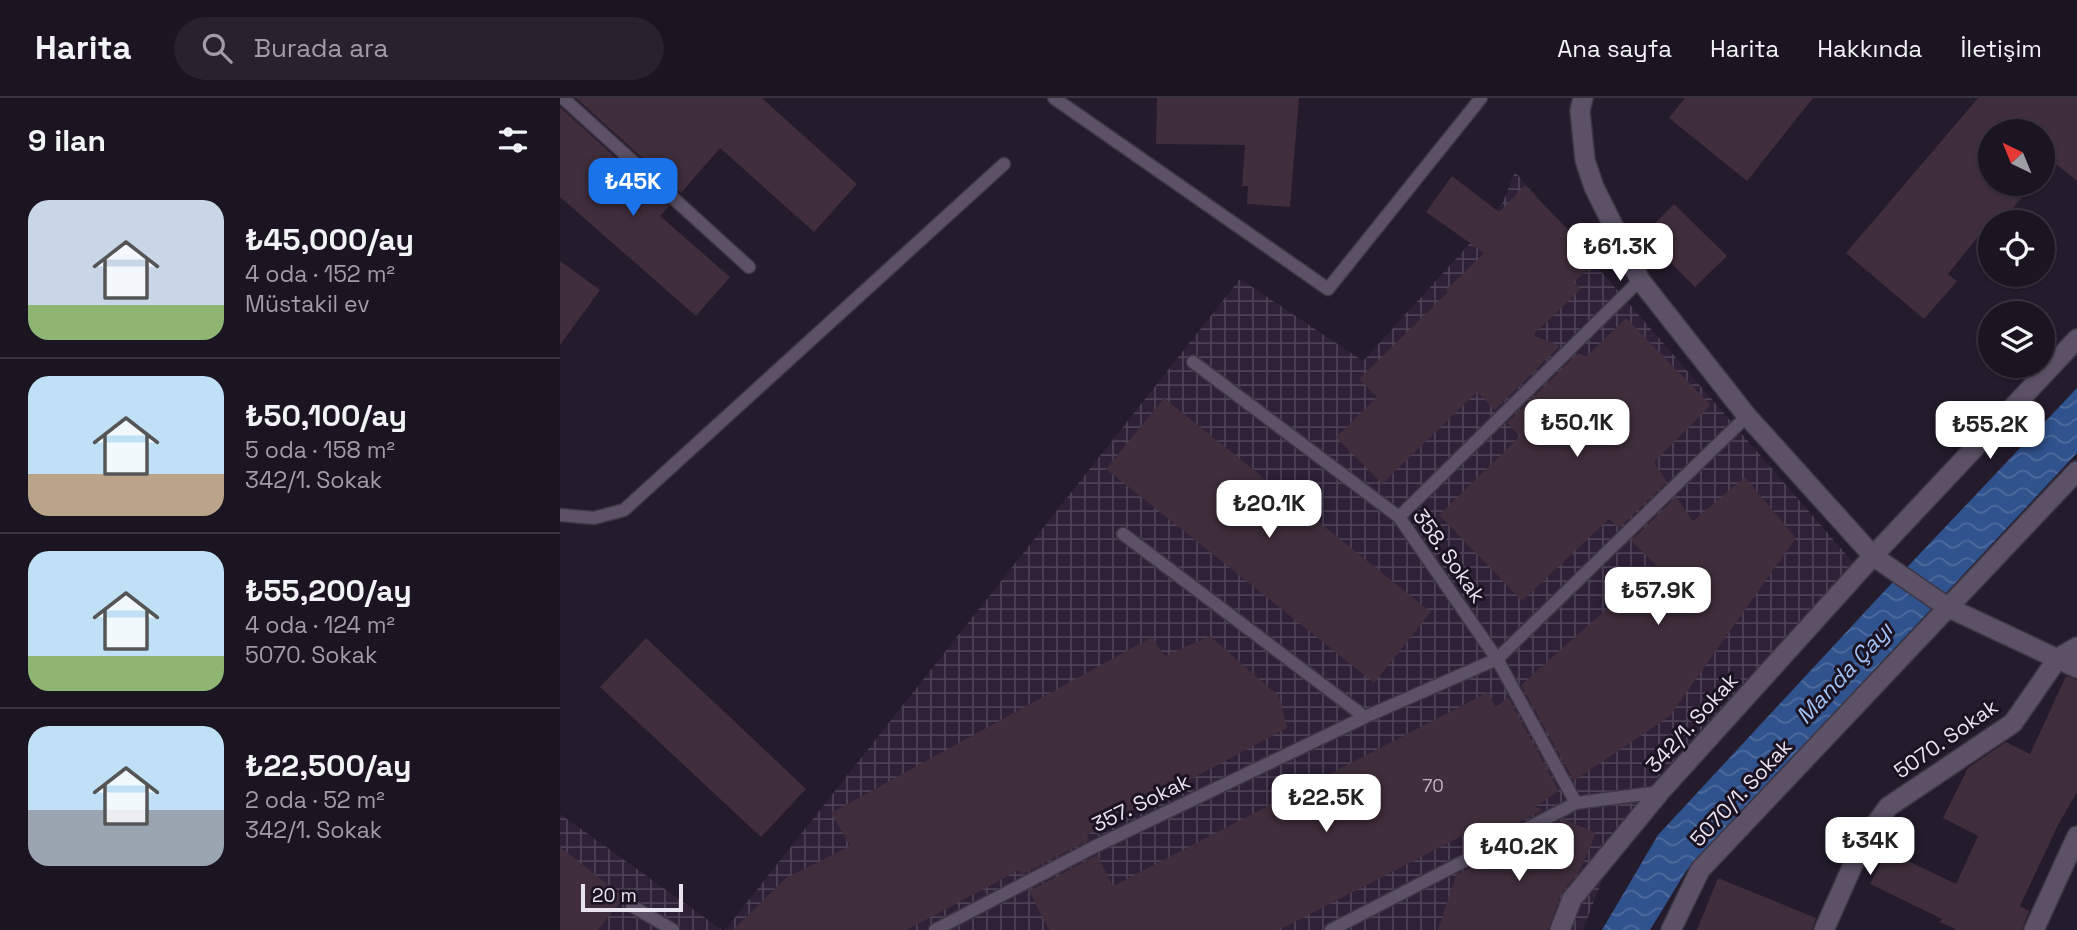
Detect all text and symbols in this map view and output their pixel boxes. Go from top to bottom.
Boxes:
search box [174,17,664,80]
text: Harita [35,27,132,69]
icon: search [198,29,236,67]
text: Burada ara [254,31,388,65]
text: Ana sayfa [1557,33,1672,64]
text: Harita [1710,33,1779,64]
text: Hakkında [1817,33,1922,64]
text: İletişim [1960,33,2042,64]
north arrow [1978,119,2054,196]
map controls [1978,119,2055,378]
text: 9 ilan [28,121,106,160]
icon: filters [494,121,532,159]
pin: ₺45K [592,158,674,218]
text: ₺45K [604,166,662,196]
button: locate [1978,210,2055,287]
text: ₺45,000/ay [245,220,414,259]
pin: ₺61.3K [1563,223,1677,283]
icon: home [84,228,168,312]
text: ₺61.3K [1583,231,1657,261]
text: 4 oda · 152 m² [245,259,395,289]
text: Müstakil ev [245,289,370,319]
button: layers [1978,301,2055,378]
text: ₺50,100/ay [245,396,407,435]
pin: ₺50.1K [1520,400,1634,459]
pin: ₺55.2K [1933,402,2047,461]
icon: home [84,404,168,488]
text: ₺50.1K [1540,407,1614,437]
text: ₺55.2K [1952,409,2028,439]
text: 5 oda · 158 m² [245,435,395,465]
text: 342/1. Sokak [245,465,382,495]
pin: ₺20.1K [1212,480,1326,540]
text: ₺20.1K [1233,488,1305,518]
street label: 358. Sokak [1407,503,1492,608]
pin: ₺57.9K [1601,568,1715,627]
text: ₺55,200/ay [245,571,412,610]
text: ₺57.9K [1621,575,1695,605]
icon: home [84,579,168,663]
text: 4 oda · 124 m² [245,610,395,640]
water label: Manda Çayı [1789,615,1900,730]
text: 5070. Sokak [245,640,377,670]
street label: 342/1. Sokak [1640,667,1744,778]
street label: 5070. Sokak [1889,693,2003,784]
street label: 5070/1. Sokak [1684,733,1797,852]
text: ₺22,500/ay [245,746,412,785]
icon: home [84,754,168,838]
street label: 357. Sokak [1087,767,1194,838]
pin: ₺22.5K [1269,774,1383,834]
house number: 70 [1422,774,1444,797]
text: ₺22.5K [1288,782,1364,812]
text: 2 oda · 52 m² [245,785,385,815]
text: 342/1. Sokak [245,815,382,845]
pin: ₺34K [1829,818,1911,877]
pin: ₺40.2K [1462,824,1576,883]
text: ₺34K [1841,825,1899,855]
text: ₺40.2K [1480,831,1558,861]
scale bar [581,881,682,913]
text: 20 m [592,883,637,908]

